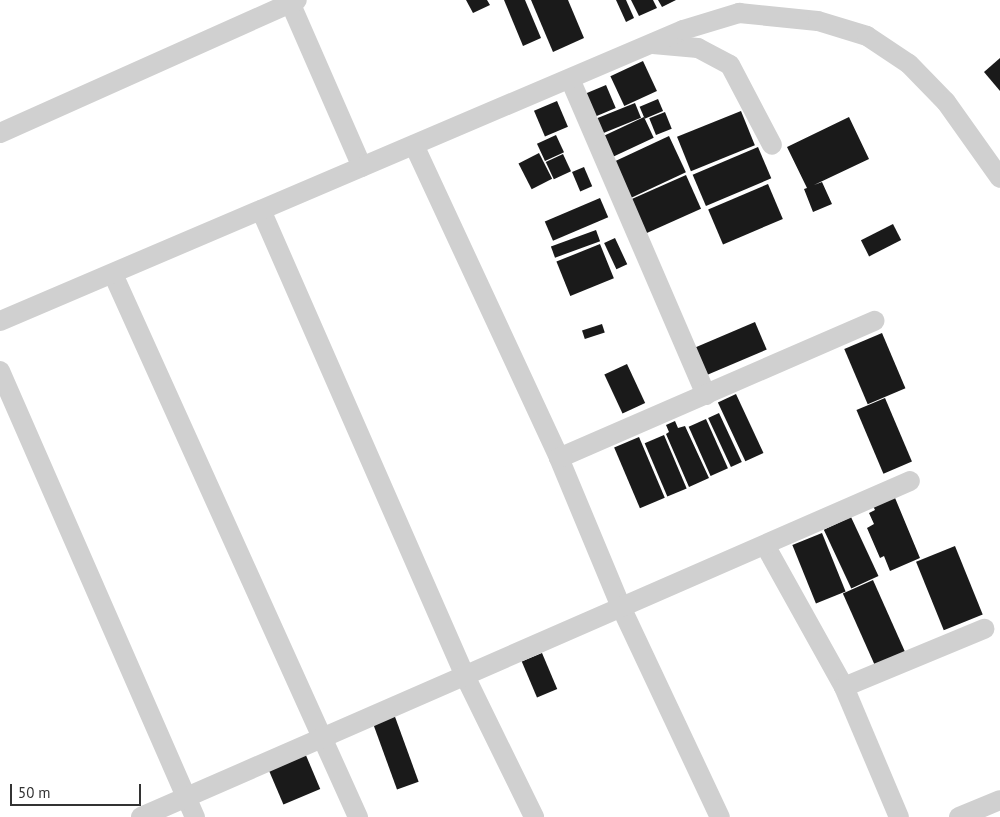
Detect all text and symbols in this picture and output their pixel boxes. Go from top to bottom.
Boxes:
scale bar [12,774,144,806]
text: 50 m [18,783,51,802]

